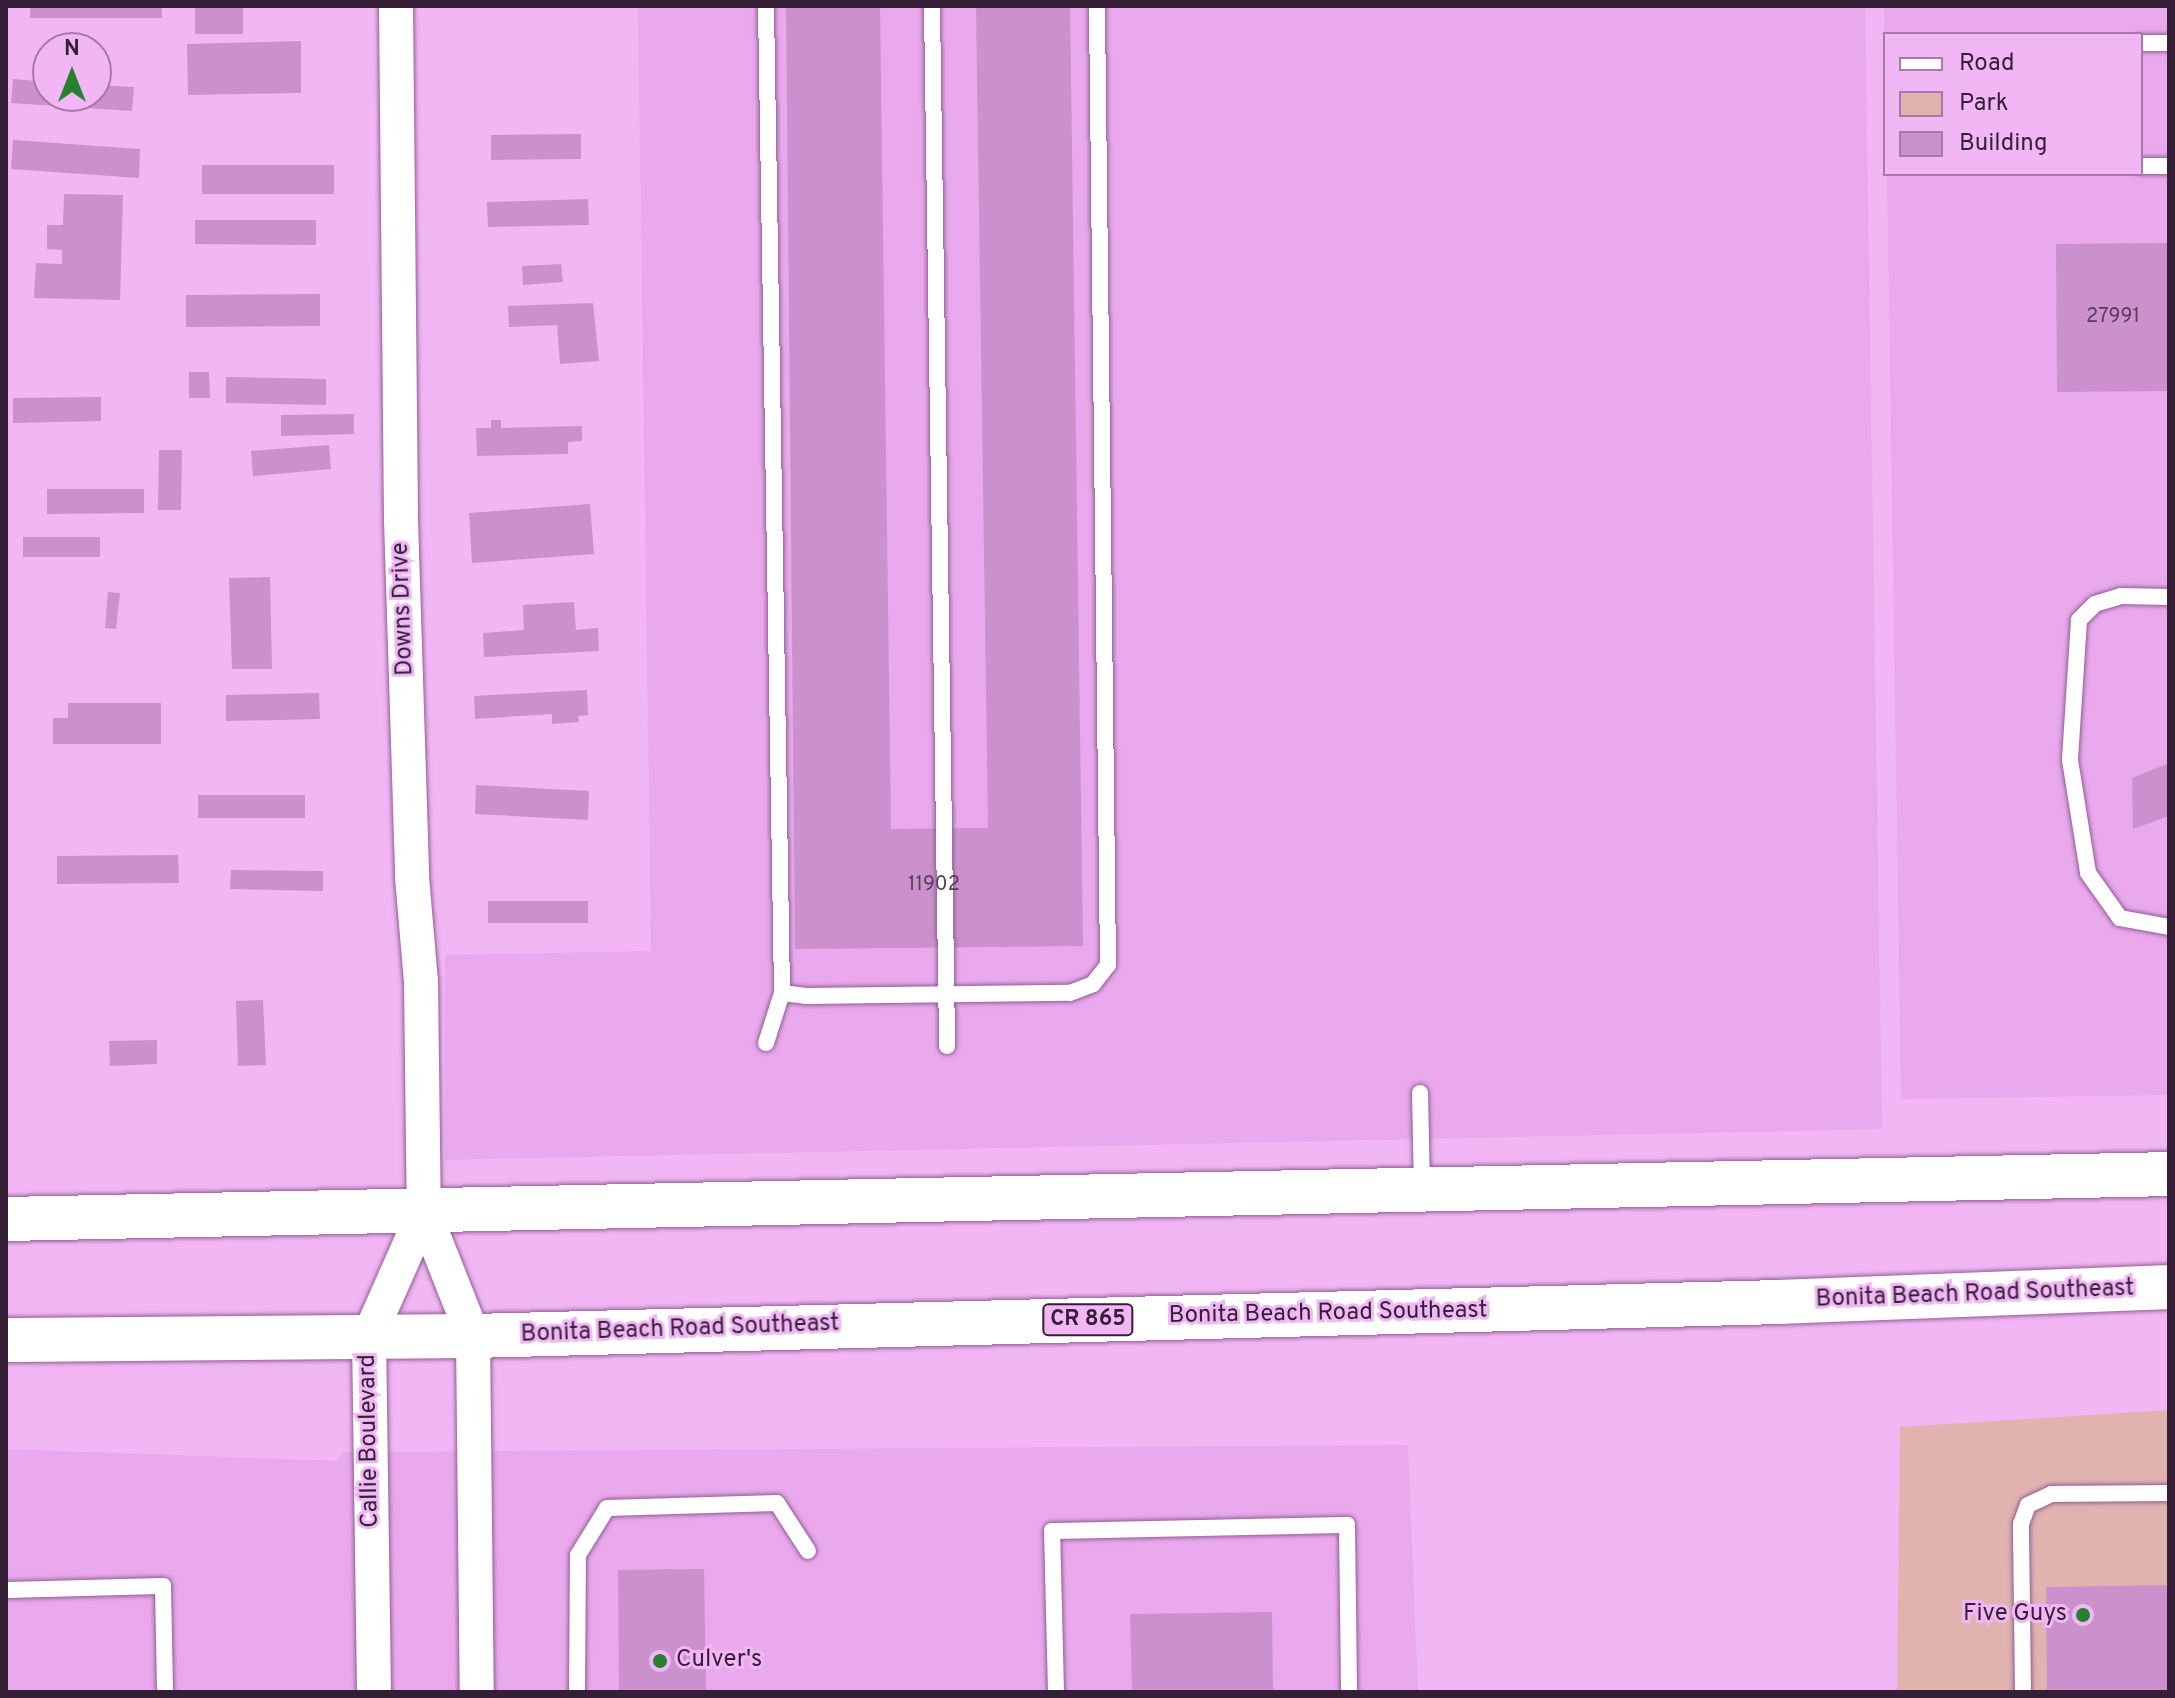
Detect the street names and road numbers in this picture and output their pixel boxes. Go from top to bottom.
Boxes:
street label: Downs Drive [387,542,421,676]
street label: Bonita Beach Road Southeast [1815,1275,2135,1315]
street label: Bonita Beach Road Southeast [1168,1297,1488,1331]
road number: CR 865 [1042,1302,1134,1338]
street label: Bonita Beach Road Southeast [520,1310,840,1350]
street label: Callie Boulevard [354,1354,386,1528]

